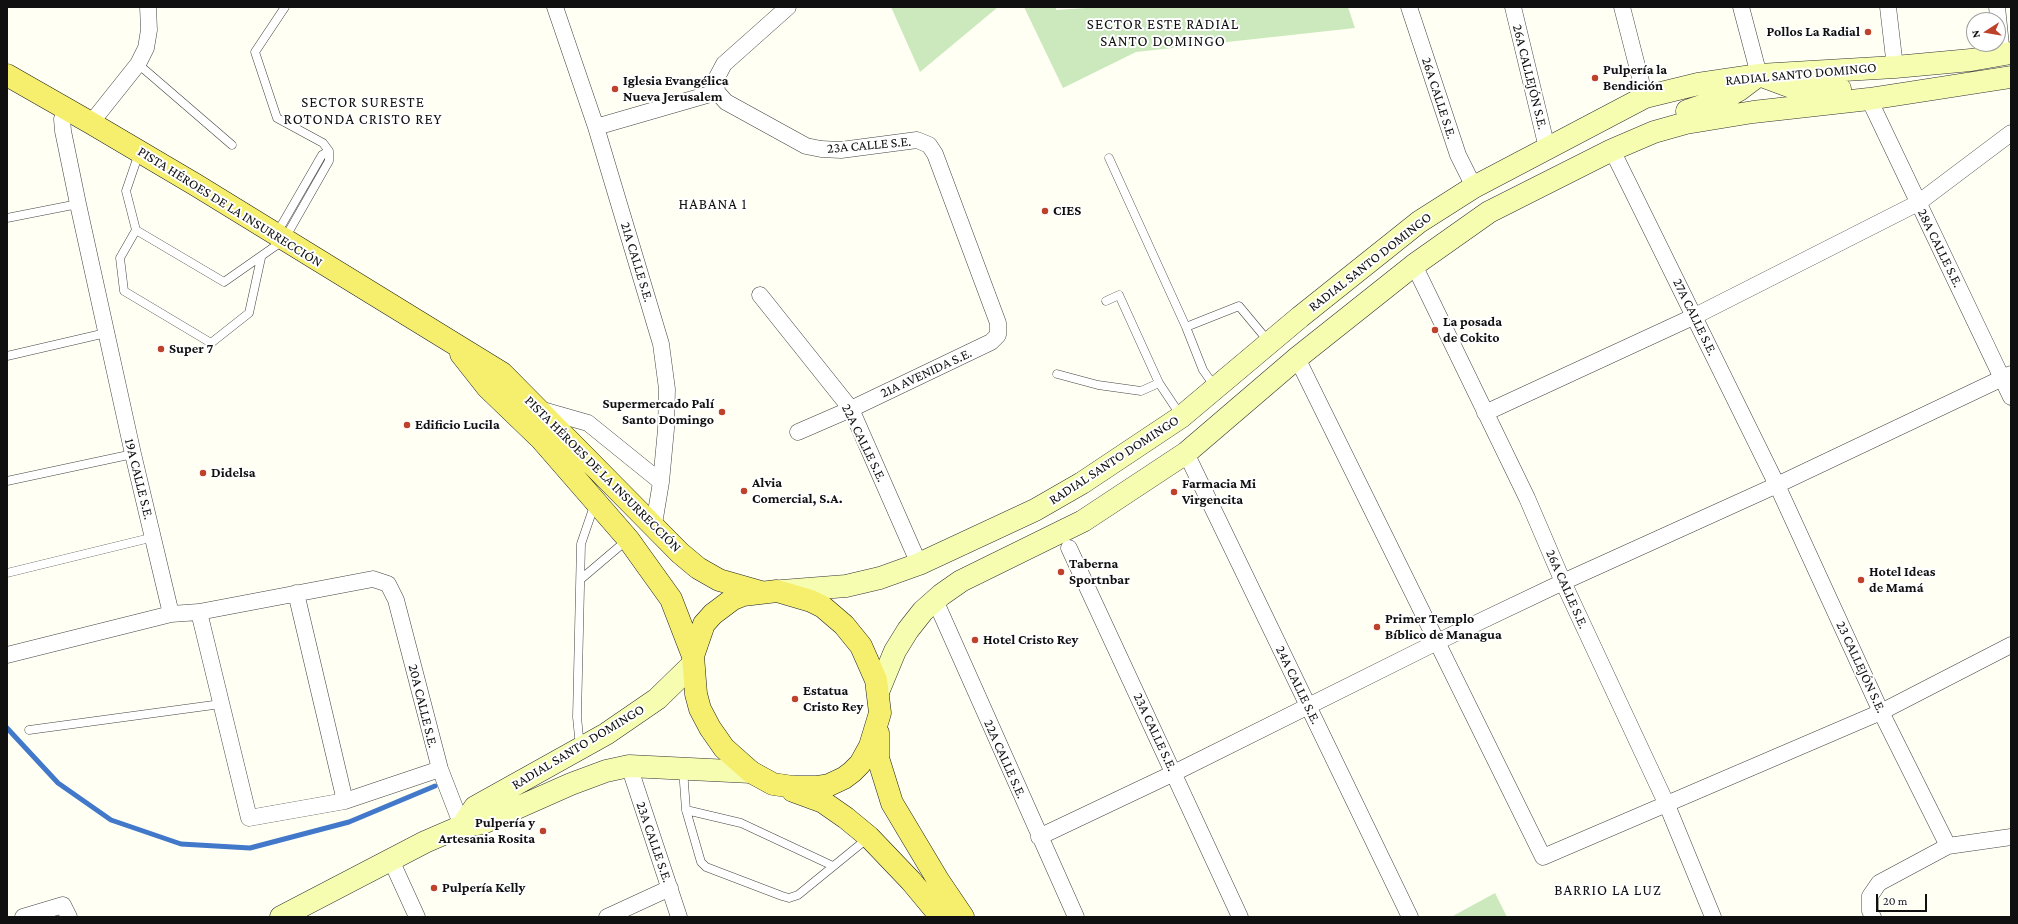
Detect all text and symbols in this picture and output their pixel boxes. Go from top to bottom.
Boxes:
north arrow [1966,12,2006,52]
district label: SECTOR ESTE RADIAL SANTO DOMINGO [1087,15,1239,50]
street label: 26A CALLEJÓN S.E. [1509,23,1551,131]
place label: Pollos La Radial [1767,24,1860,40]
marker: Pollos La Radial [1863,27,1873,37]
text: N [1969,29,1982,39]
street label: 26A CALLE S.E. [1418,55,1460,141]
street label: RADIAL SANTO DOMINGO [1725,59,1877,89]
place label: Pulpería la Bendición [1603,62,1667,94]
place label: Iglesia Evangélica Nueva Jerusalem [623,73,728,106]
marker: Pulpería la Bendición [1590,73,1600,83]
marker: Iglesia Evangélica Nueva Jerusalem [610,84,620,94]
district label: SECTOR SURESTE ROTONDA CRISTO REY [284,93,442,128]
street label: 23A CALLE S.E. [826,133,912,157]
street label: PISTA HÉROES DE LA INSURRECCIÓN [135,143,325,271]
district label: HABANA 1 [678,195,748,213]
place label: CIES [1053,203,1081,219]
marker: CIES [1040,206,1050,216]
street label: 28A CALLE S.E. [1914,206,1966,290]
street label: RADIAL SANTO DOMINGO [1305,209,1435,315]
street label: 21A CALLE S.E. [617,220,657,304]
street label: 27A CALLE S.E. [1669,276,1721,358]
place label: La posada de Cokito [1443,314,1502,346]
marker: La posada de Cokito [1430,325,1440,335]
place label: Super 7 [169,341,213,357]
marker: Super 7 [156,344,166,354]
street label: 21A AVENIDA S.E. [878,344,974,402]
street label: PISTA HÉROES DE LA INSURRECCIÓN [521,392,685,556]
place label: Supermercado Palí Santo Domingo [602,396,714,428]
street label: 22A CALLE S.E. [838,401,890,485]
marker: Supermercado Palí Santo Domingo [717,407,727,417]
street label: RADIAL SANTO DOMINGO [1046,412,1182,508]
place label: Edificio Lucila [415,417,500,433]
marker: Edificio Lucila [402,420,412,430]
street label: 19A CALLE S.E. [121,437,157,521]
place label: Didelsa [211,465,255,481]
marker: Didelsa [198,468,208,478]
place label: Alvia Comercial, S.A. [752,475,843,508]
place label: Farmacia Mi Virgencita [1182,476,1256,508]
marker: Alvia Comercial, S.A. [739,486,749,496]
marker: Farmacia Mi Virgencita [1169,487,1179,497]
street label: 26A CALLE S.E. [1542,547,1592,631]
place label: Taberna Sportnbar [1069,556,1130,588]
place label: Hotel Ideas de Mamá [1869,564,1935,596]
marker: Taberna Sportnbar [1056,567,1066,577]
marker: Hotel Ideas de Mamá [1856,575,1866,585]
place label: Primer Templo Bíblico de Managua [1385,611,1502,644]
street label: 23 CALLEJÓN S.E. [1832,618,1890,716]
marker: Primer Templo Bíblico de Managua [1372,622,1382,632]
place label: Hotel Cristo Rey [983,632,1078,648]
marker: Hotel Cristo Rey [970,635,980,645]
street label: 24A CALLE S.E. [1272,643,1324,727]
street label: 20A CALLE S.E. [404,662,442,750]
place label: Estatua Cristo Rey [803,683,863,716]
street label: 23A CALLE S.E. [1130,690,1180,774]
marker: Estatua Cristo Rey [790,694,800,704]
street label: RADIAL SANTO DOMINGO [509,701,647,793]
street label: 22A CALLE S.E. [980,717,1030,801]
street label: 23A CALLE S.E. [632,799,676,885]
place label: Pulpería y Artesania Rosita [438,815,535,848]
marker: Pulpería y Artesania Rosita [538,826,548,836]
place label: Pulpería Kelly [442,880,525,896]
district label: BARRIO LA LUZ [1554,881,1662,899]
marker: Pulpería Kelly [429,883,439,893]
scale bar [1878,886,1929,912]
text: 20 m [1883,894,1907,908]

